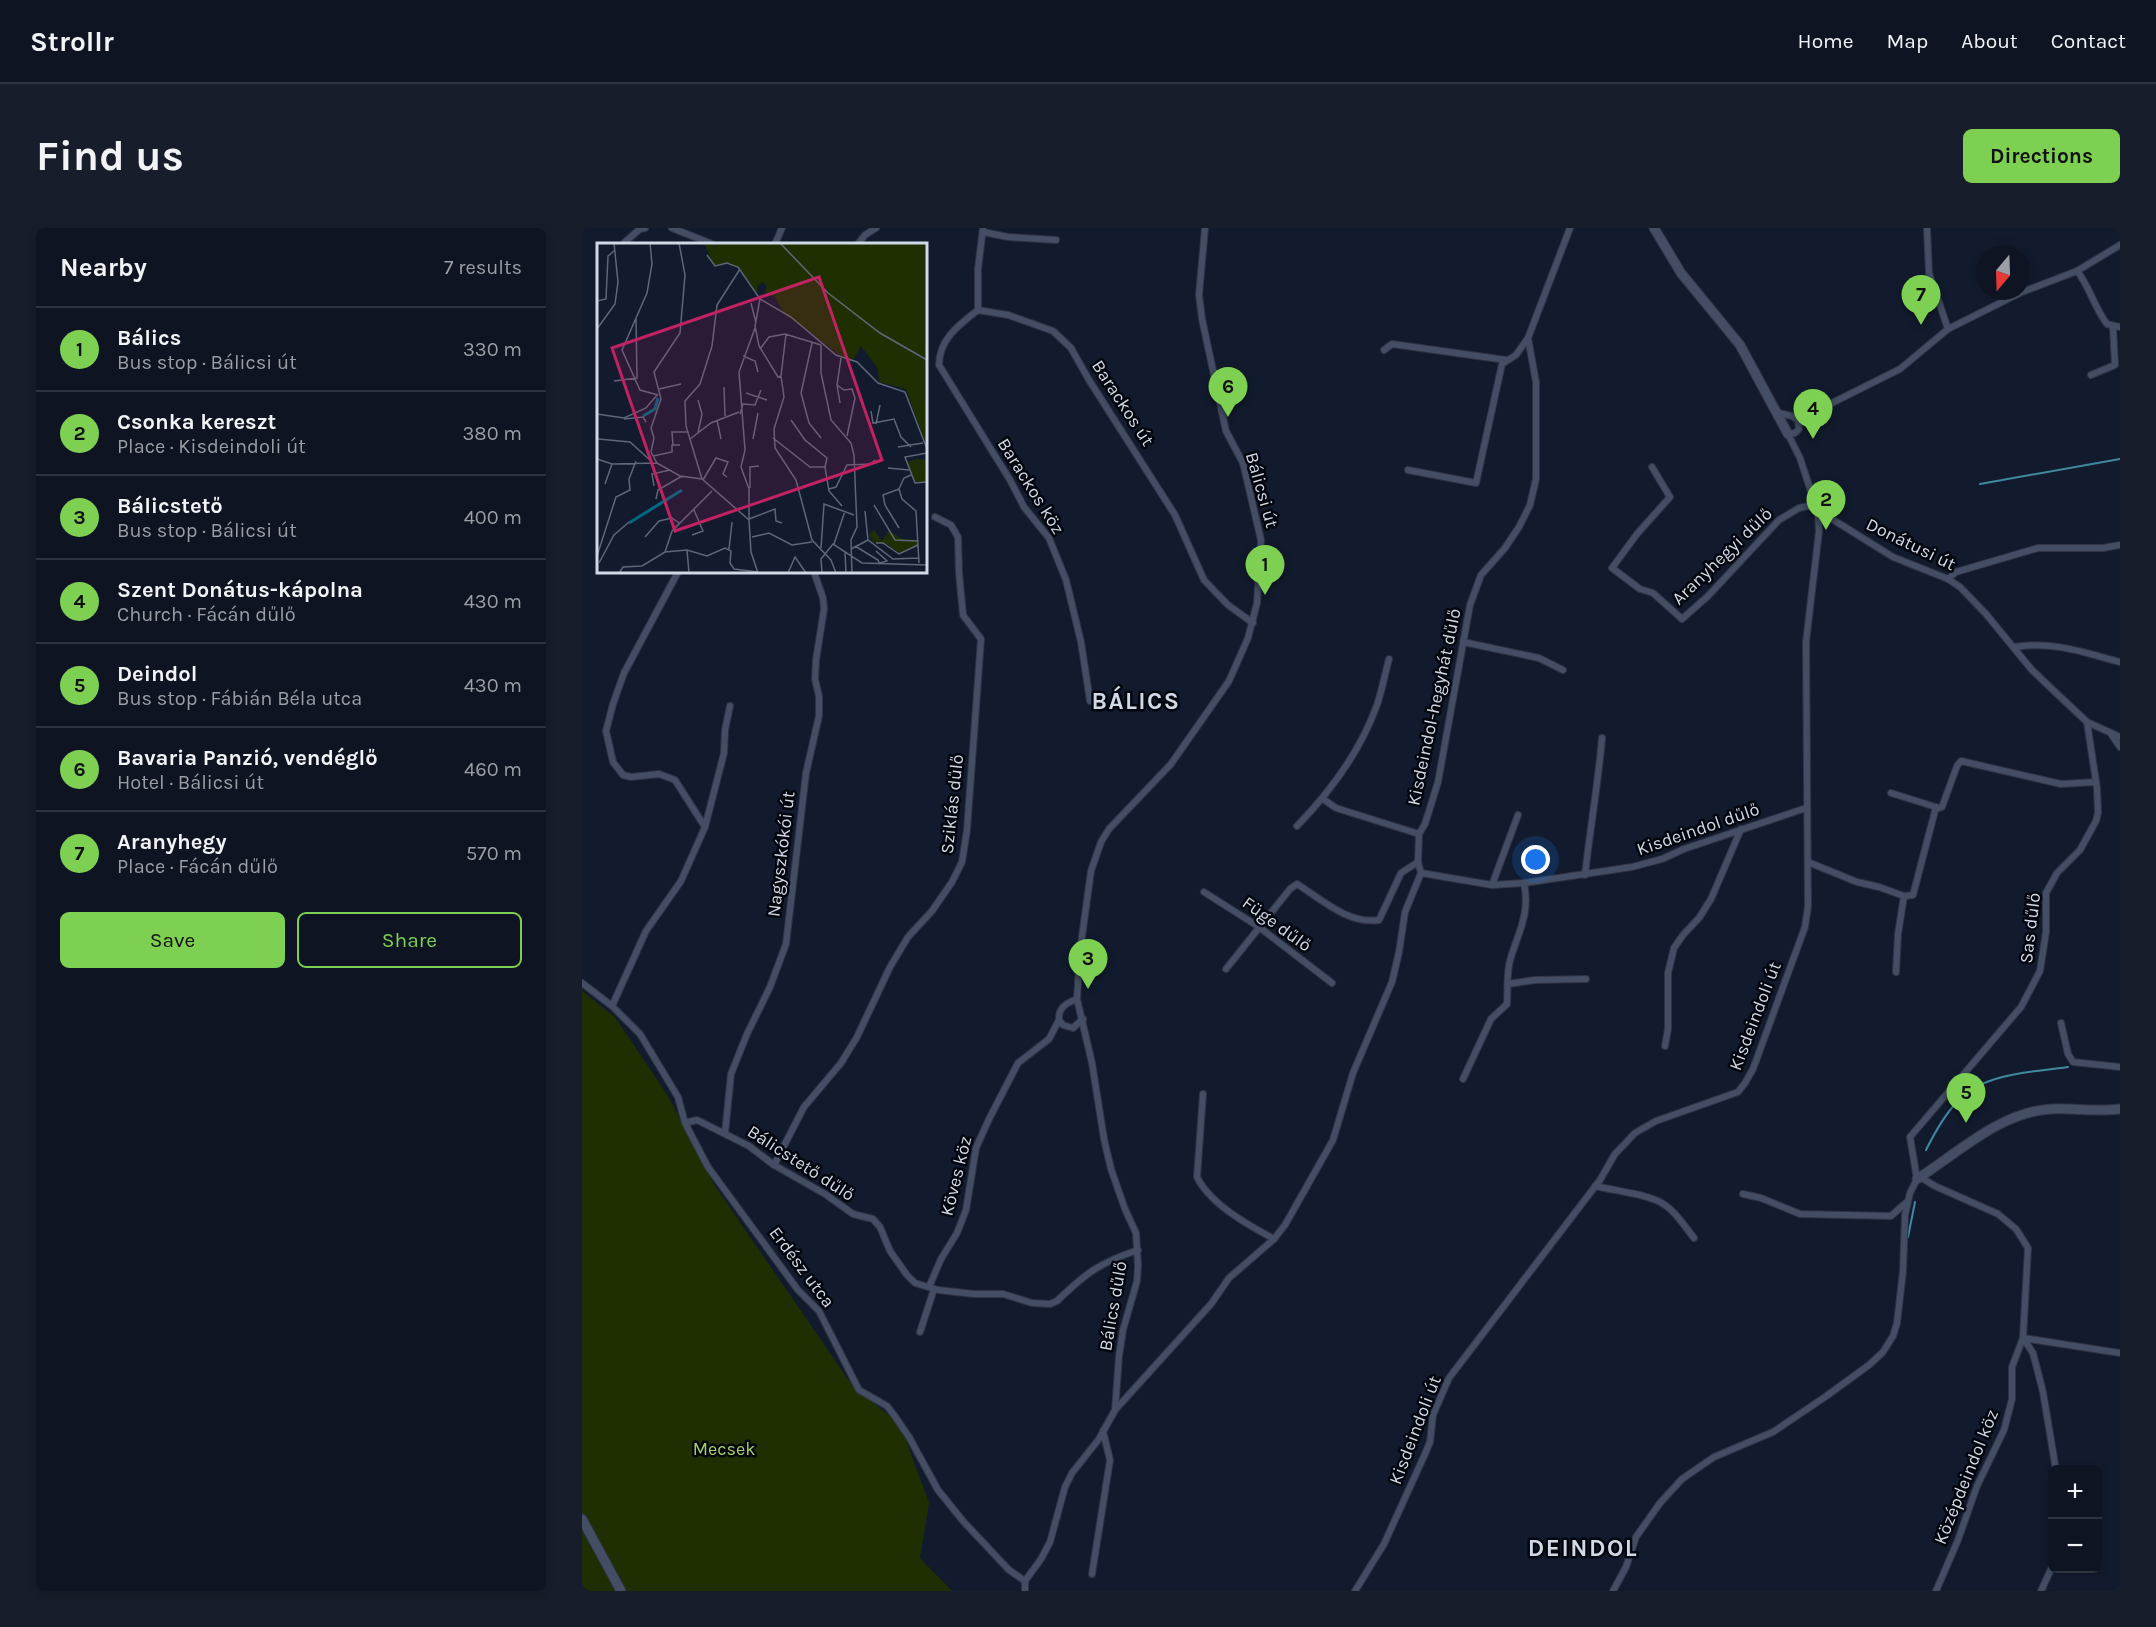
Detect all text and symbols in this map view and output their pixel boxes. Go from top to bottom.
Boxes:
text: Strollr [30,25,114,58]
text: Home [1798,29,1854,53]
text: Map [1887,29,1928,53]
text: About [1961,29,2018,53]
text: Contact [2051,29,2126,53]
button: Directions [1963,129,2120,183]
text: Find us [36,131,184,181]
inset map [597,243,927,573]
north arrow [1976,246,2030,300]
text: Nearby [60,252,147,283]
text: 7 results [444,256,522,279]
pin: 7 [1902,276,1940,325]
text: Bálics [117,325,181,351]
text: 1 [76,338,83,361]
text: 330 m [463,338,522,361]
text: Bus stop · Bálicsi út [117,351,297,374]
street label: Barackos út [1087,356,1159,450]
pin: 6 [1208,368,1248,417]
pin: 4 [1794,390,1832,439]
text: Csonka kereszt [117,409,276,435]
text: 2 [73,422,86,445]
text: 380 m [463,422,522,445]
street label: Barackos köz [993,434,1069,538]
text: Place · Kisdeindoli út [117,435,306,458]
street label: Bálicsi út [1241,450,1283,531]
pin: 2 [1806,480,1846,530]
text: Bálicstető [117,493,223,519]
street label: Aranyhegyi dűlő [1667,503,1777,609]
text: 3 [73,506,86,529]
text: 400 m [464,506,522,529]
street label: Donátusi út [1863,513,1960,575]
text: Bus stop · Bálicsi út [117,519,297,542]
pin: 1 [1246,546,1284,595]
text: Szent Donátus-kápolna [117,577,363,603]
text: 4 [74,590,85,613]
text: 430 m [464,590,522,613]
text: Church · Fácán dűlő [117,603,296,626]
street label: Kisdeindol-hegyhát dűlő [1402,606,1466,808]
text: Deindol [117,661,197,687]
text: 5 [74,674,85,697]
text: 430 m [464,674,522,697]
district label: BÁLICS [1091,685,1181,715]
text: Bus stop · Fábián Béla utca [117,687,362,710]
text: Bavaria Panzió, vendéglő [117,745,378,771]
street label: Sziklás dűlő [936,753,968,855]
text: 6 [73,758,86,781]
text: 460 m [464,758,522,781]
text: Hotel · Bálicsi út [117,771,264,794]
street label: Nagyszkókói út [762,790,800,918]
street label: Kisdeindol dűlő [1634,798,1762,860]
text: Aranyhegy [117,829,226,855]
text: 7 [75,842,84,865]
text: 570 m [466,842,522,865]
your location [1521,845,1550,874]
text: Place · Fácán dűlő [117,855,278,878]
street label: Sas dűlő [2015,891,2045,965]
street label: Füge dűlő [1238,892,1316,956]
button: Save [60,912,285,968]
button: Share [297,912,522,968]
pin: 3 [1068,940,1108,989]
street label: Kisdeindoli út [1724,958,1786,1074]
pin: 5 [1946,1074,1986,1123]
street label: Bálicstető dűlő [743,1120,859,1206]
street label: Köves köz [935,1134,977,1218]
street label: Erdész utca [764,1222,840,1312]
street label: Bálics dűlő [1094,1259,1132,1353]
street label: Kisdeindoli út [1384,1372,1446,1488]
street label: Középdeindol köz [1929,1406,2003,1548]
park label: Mecsek [693,1438,755,1460]
map controls [2048,1465,2102,1573]
button: + [2048,1465,2102,1519]
button: − [2048,1519,2102,1573]
district label: DEINDOL [1528,1534,1638,1562]

